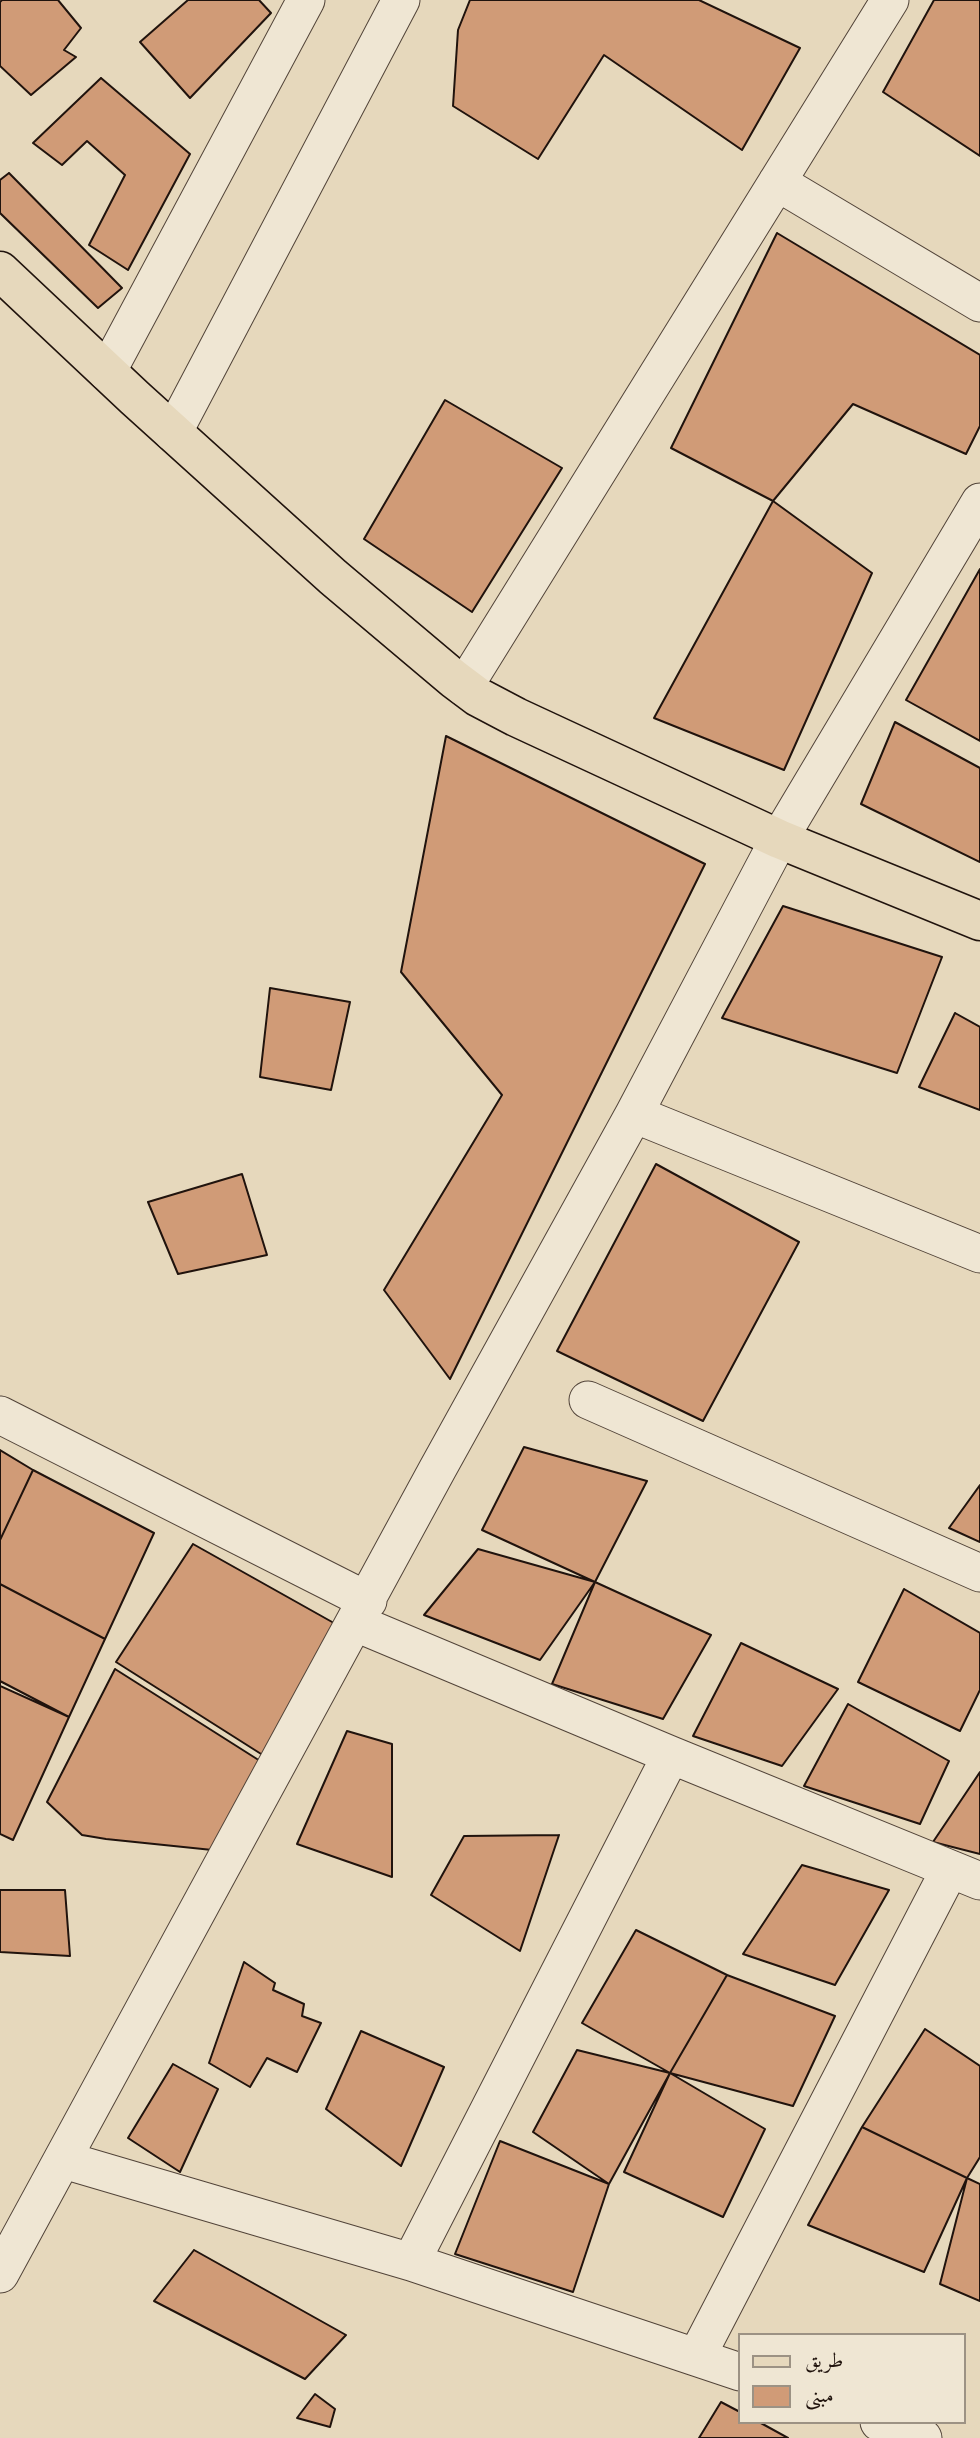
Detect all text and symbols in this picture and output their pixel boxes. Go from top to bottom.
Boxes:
legend [738,2333,966,2424]
text: طريق [805,2351,843,2372]
text: مبنى [805,2386,834,2407]

